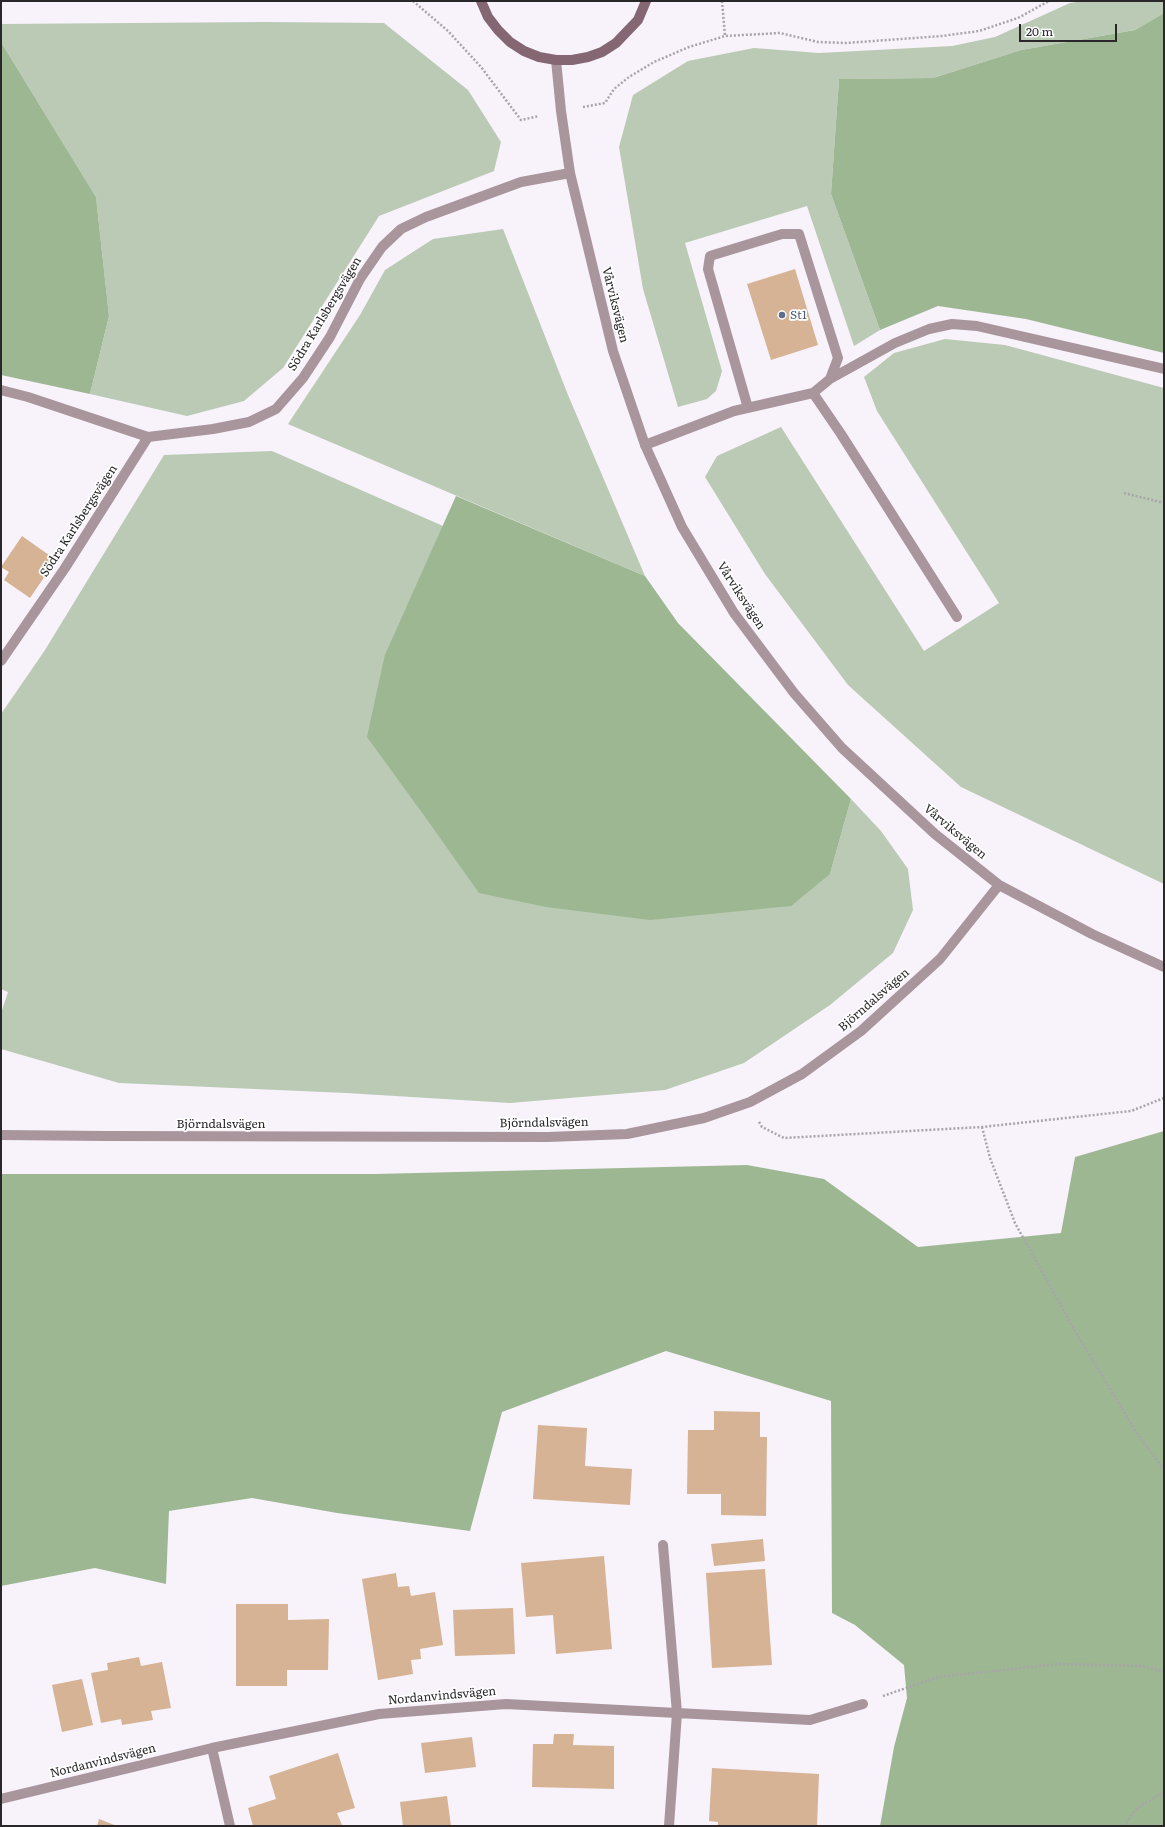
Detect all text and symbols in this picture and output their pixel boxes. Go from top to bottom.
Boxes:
scale bar [1021,16,1119,42]
text: 20 m [1026,22,1053,40]
street label: Södra Karlsbergsvägen [285,254,365,374]
street label: Vårviksvägen [599,266,631,344]
place label: St1 [790,308,807,322]
marker: St1 [777,310,787,320]
street label: Södra Karlsbergsvägen [37,462,121,580]
street label: Vårviksvägen [714,560,768,632]
street label: Vårviksvägen [921,802,989,862]
street label: Björndalsvägen [836,965,912,1035]
street label: Björndalsvägen [499,1115,589,1131]
street label: Björndalsvägen [176,1117,266,1131]
street label: Nordanvindsvägen [387,1684,497,1708]
street label: Nordanvindsvägen [49,1741,157,1781]

